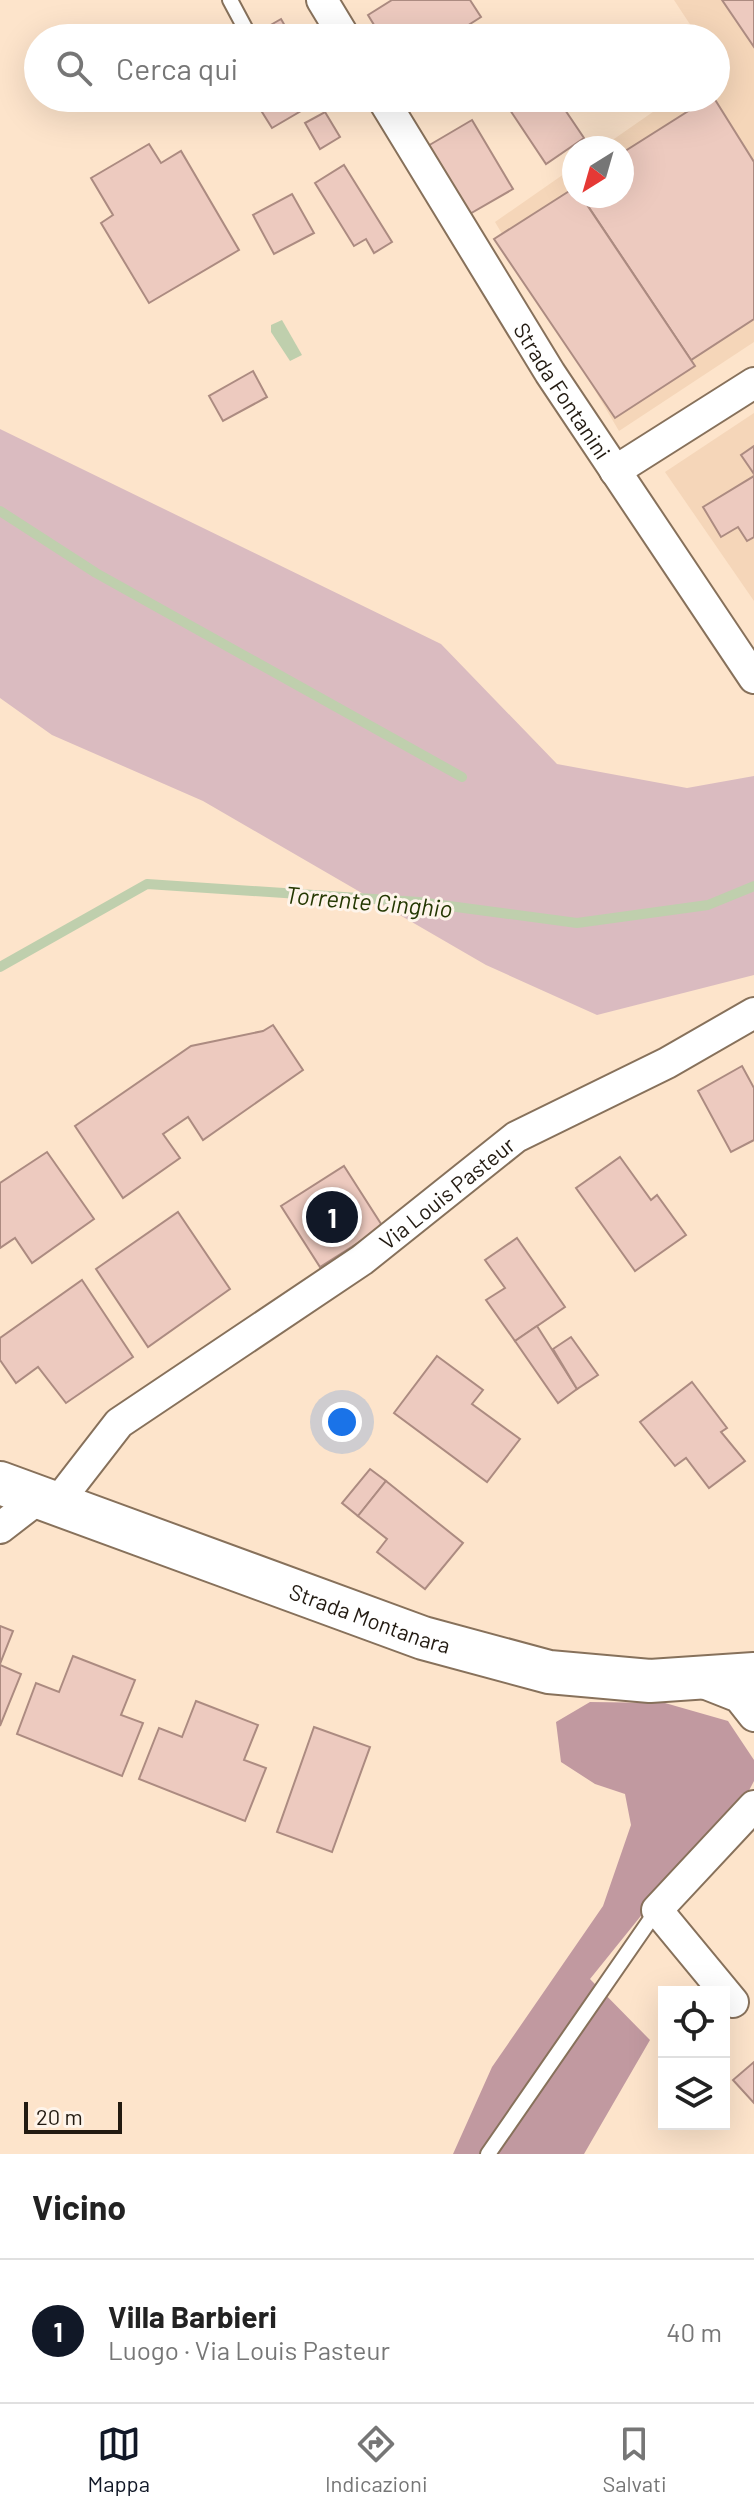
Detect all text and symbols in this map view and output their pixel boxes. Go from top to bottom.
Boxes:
search box [24,24,730,112]
icon: search [52,46,96,90]
text: Cerca qui [116,50,238,86]
north arrow [562,136,634,208]
street label: Strada Fontanini [509,318,617,464]
water label: Torrente Cinghio [284,879,454,923]
street label: Via Louis Pasteur [374,1131,519,1254]
pin: 1 [306,1187,358,1247]
your location [322,1402,362,1442]
street label: Strada Montanara [286,1577,453,1658]
map controls [658,1986,730,2130]
button: locate [658,1986,730,2058]
button: layers [658,2058,730,2130]
scale bar [24,2098,122,2134]
text: 20 m [36,2103,83,2129]
text: Vicino [32,2186,126,2227]
text: Villa Barbieri [108,2298,277,2334]
text: 1 [53,2316,63,2347]
text: 40 m [666,2316,722,2347]
text: Luogo · Via Louis Pasteur [108,2334,390,2365]
tab: Mappa [87,2422,150,2496]
tab: Indicazioni [325,2422,428,2496]
tab: Salvati [602,2422,667,2496]

